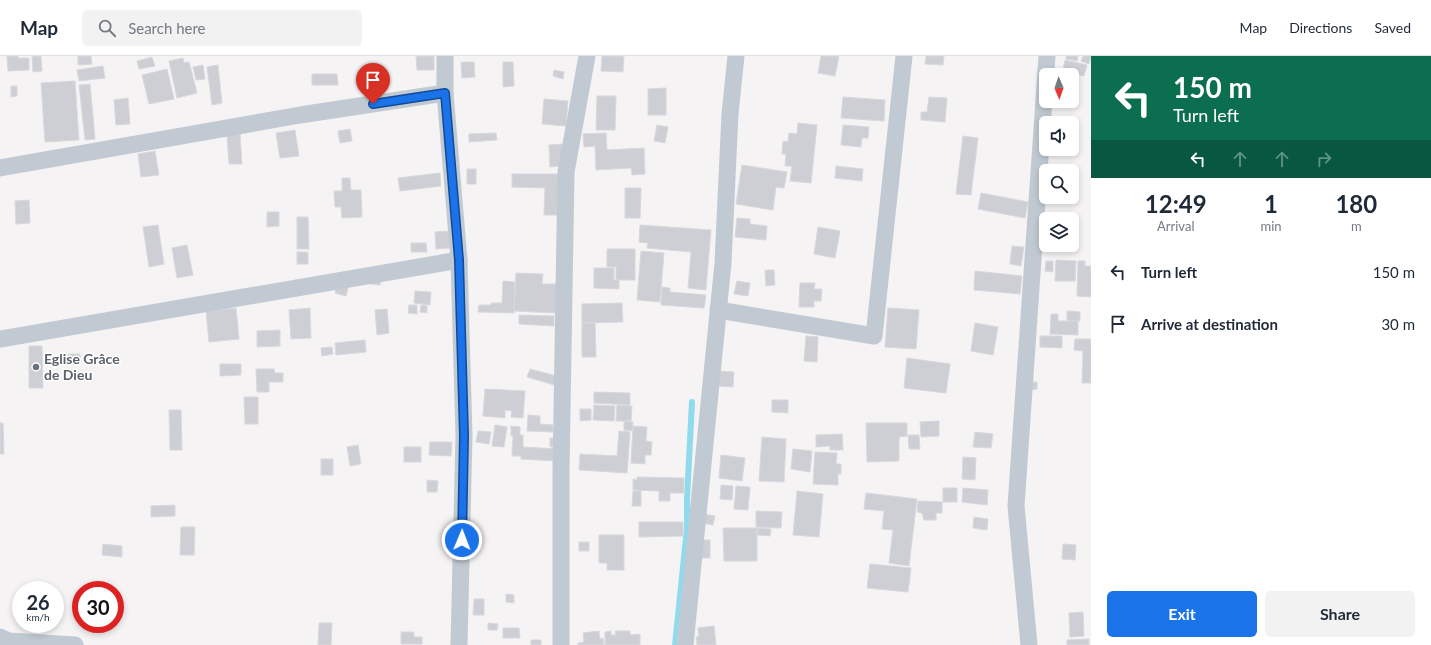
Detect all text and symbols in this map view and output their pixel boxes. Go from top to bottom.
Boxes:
search box [82,10,362,46]
text: Map [20,16,58,39]
icon: search [96,17,118,39]
text: Search here [128,19,206,37]
text: Map [1240,19,1267,36]
text: Directions [1289,19,1352,36]
text: Saved [1374,19,1411,36]
pin [356,63,390,104]
north arrow [1039,68,1079,108]
map controls [1039,68,1079,252]
icon: arrive [362,69,384,91]
text: 150 m [1173,70,1252,104]
icon: left [1107,72,1159,124]
text: Turn left [1173,104,1239,126]
button: sound [1039,116,1079,156]
icon: left [1187,148,1209,170]
icon: ahead [1229,148,1251,170]
icon: ahead [1271,148,1293,170]
icon: right [1313,148,1335,170]
button: search [1039,164,1079,204]
text: 12:49 [1145,189,1207,218]
text: 1 [1264,189,1278,218]
text: 180 [1335,189,1377,218]
button: layers [1039,212,1079,252]
text: Arrival [1157,218,1194,234]
text: min [1261,218,1282,234]
text: m [1351,218,1362,234]
icon: left [1107,261,1129,283]
text: Turn left [1141,263,1197,281]
text: 150 m [1373,263,1415,281]
icon: arrive [1107,313,1129,335]
text: Arrive at destination [1141,315,1278,333]
text: 30 m [1381,315,1415,333]
place label: Eglise Grâce de Dieu [44,350,120,383]
marker: Eglise Grâce de Dieu [31,362,41,372]
position arrow [441,519,483,561]
speed limit sign: 30 [72,581,124,633]
text: 26 [26,590,50,614]
button: Exit [1107,591,1257,637]
button: Share [1265,591,1415,637]
text: km/h [26,611,50,623]

